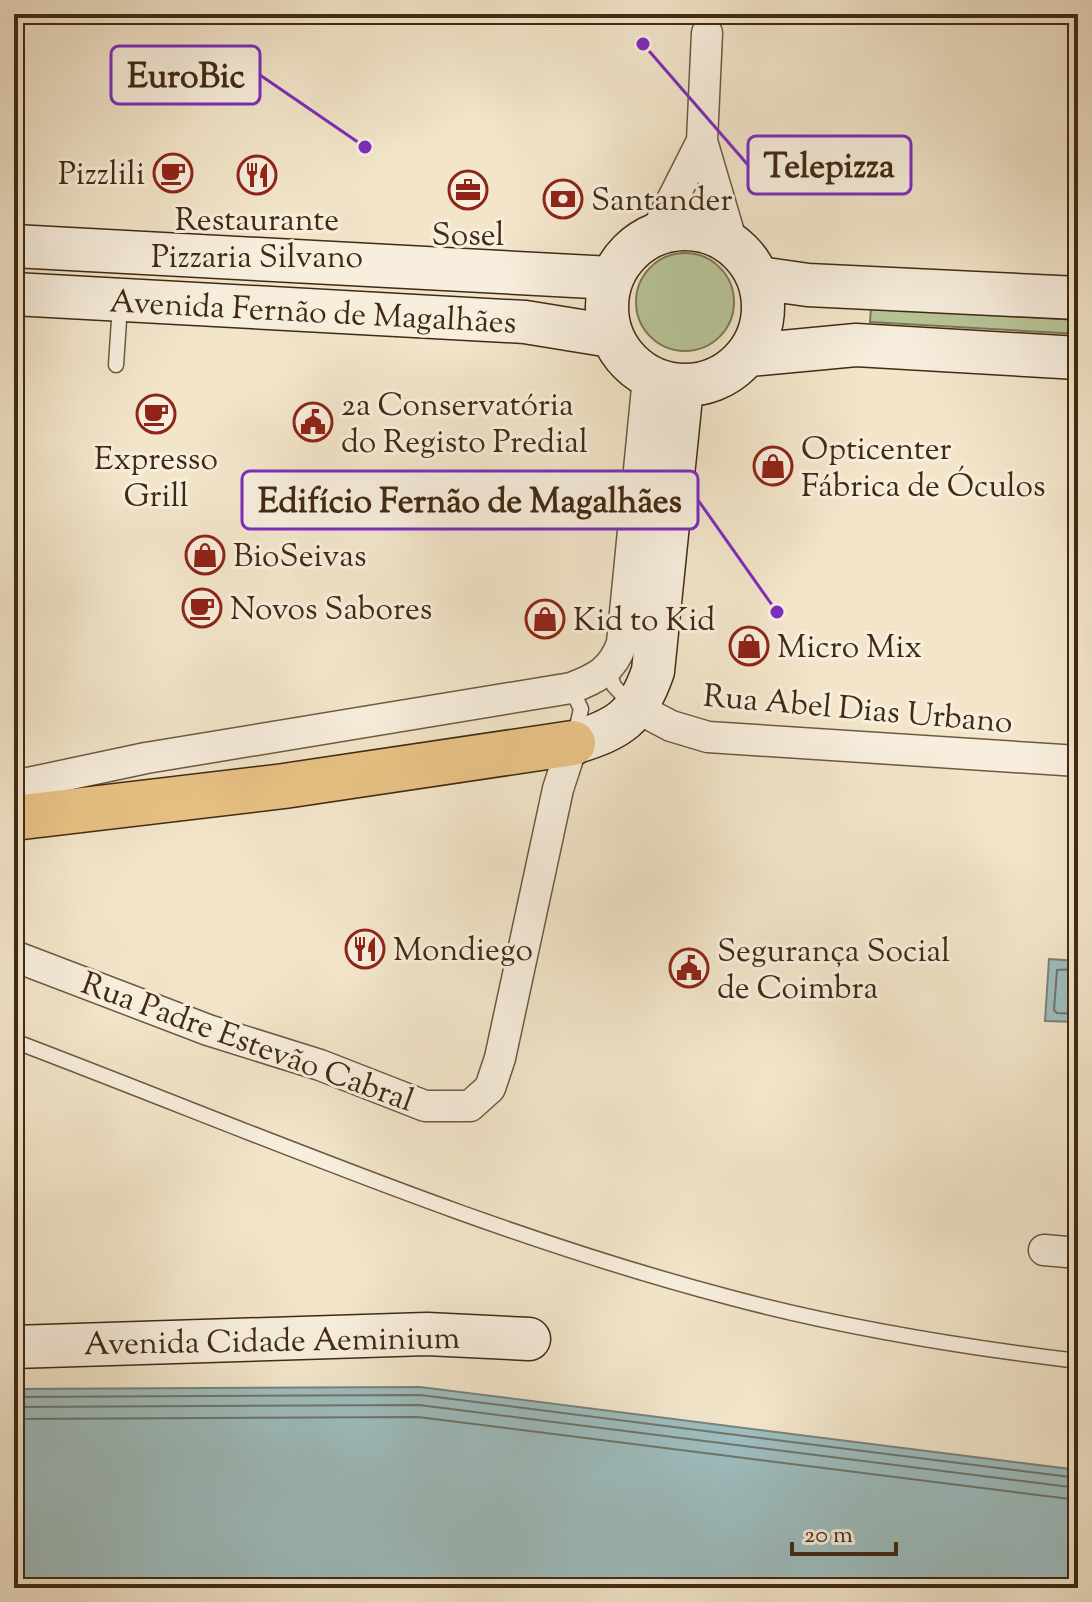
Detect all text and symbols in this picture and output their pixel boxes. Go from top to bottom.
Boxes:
callout: EuroBic [111,46,260,104]
text: EuroBic [127,54,245,103]
callout: Telepizza [748,136,911,194]
text: Telepizza [763,144,895,193]
cafe icon: Pizzlili [152,152,194,194]
place label: Pizzlili [58,153,145,199]
restaurant icon: Restaurante Pizzaria Silvano [236,154,278,196]
office icon: Sosel [447,169,489,211]
bank icon: Santander [542,178,584,220]
place label: Santander [591,179,732,225]
place label: Restaurante Pizzaria Silvano [151,199,363,282]
place label: Sosel [432,214,504,260]
street label: Avenida Fernão de Magalhães [108,280,517,348]
place label: 2a Conservatória do Registo Predial [341,384,588,467]
cafe icon: Expresso Grill [135,393,177,435]
public building icon: 2a Conservatória do Registo Predial [292,401,334,443]
place label: Opticenter Fábrica de Óculos [801,428,1046,511]
place label: Expresso Grill [94,438,218,521]
shop icon: Opticenter Fábrica de Óculos [752,445,794,487]
callout: Edifício Fernão de Magalhães [242,471,698,529]
text: Edifício Fernão de Magalhães [258,479,682,528]
shop icon: BioSeivas [184,534,226,576]
place label: BioSeivas [233,535,367,581]
cafe icon: Novos Sabores [181,587,223,629]
place label: Novos Sabores [230,588,432,634]
shop icon: Kid to Kid [524,598,566,640]
place label: Kid to Kid [573,599,715,645]
shop icon: Micro Mix [728,625,770,667]
place label: Micro Mix [777,626,922,672]
street label: Rua Abel Dias Urbano [701,675,1014,747]
restaurant icon: Mondiego [344,928,386,970]
place label: Mondiego [393,929,533,975]
place label: Segurança Social de Coimbra [717,930,950,1013]
public building icon: Segurança Social de Coimbra [668,947,710,989]
street label: Rua Padre Estevão Cabral [74,962,420,1125]
street label: Avenida Cidade Aeminium [84,1317,461,1369]
scale bar [792,1506,896,1556]
text: 20 m [804,1519,853,1553]

